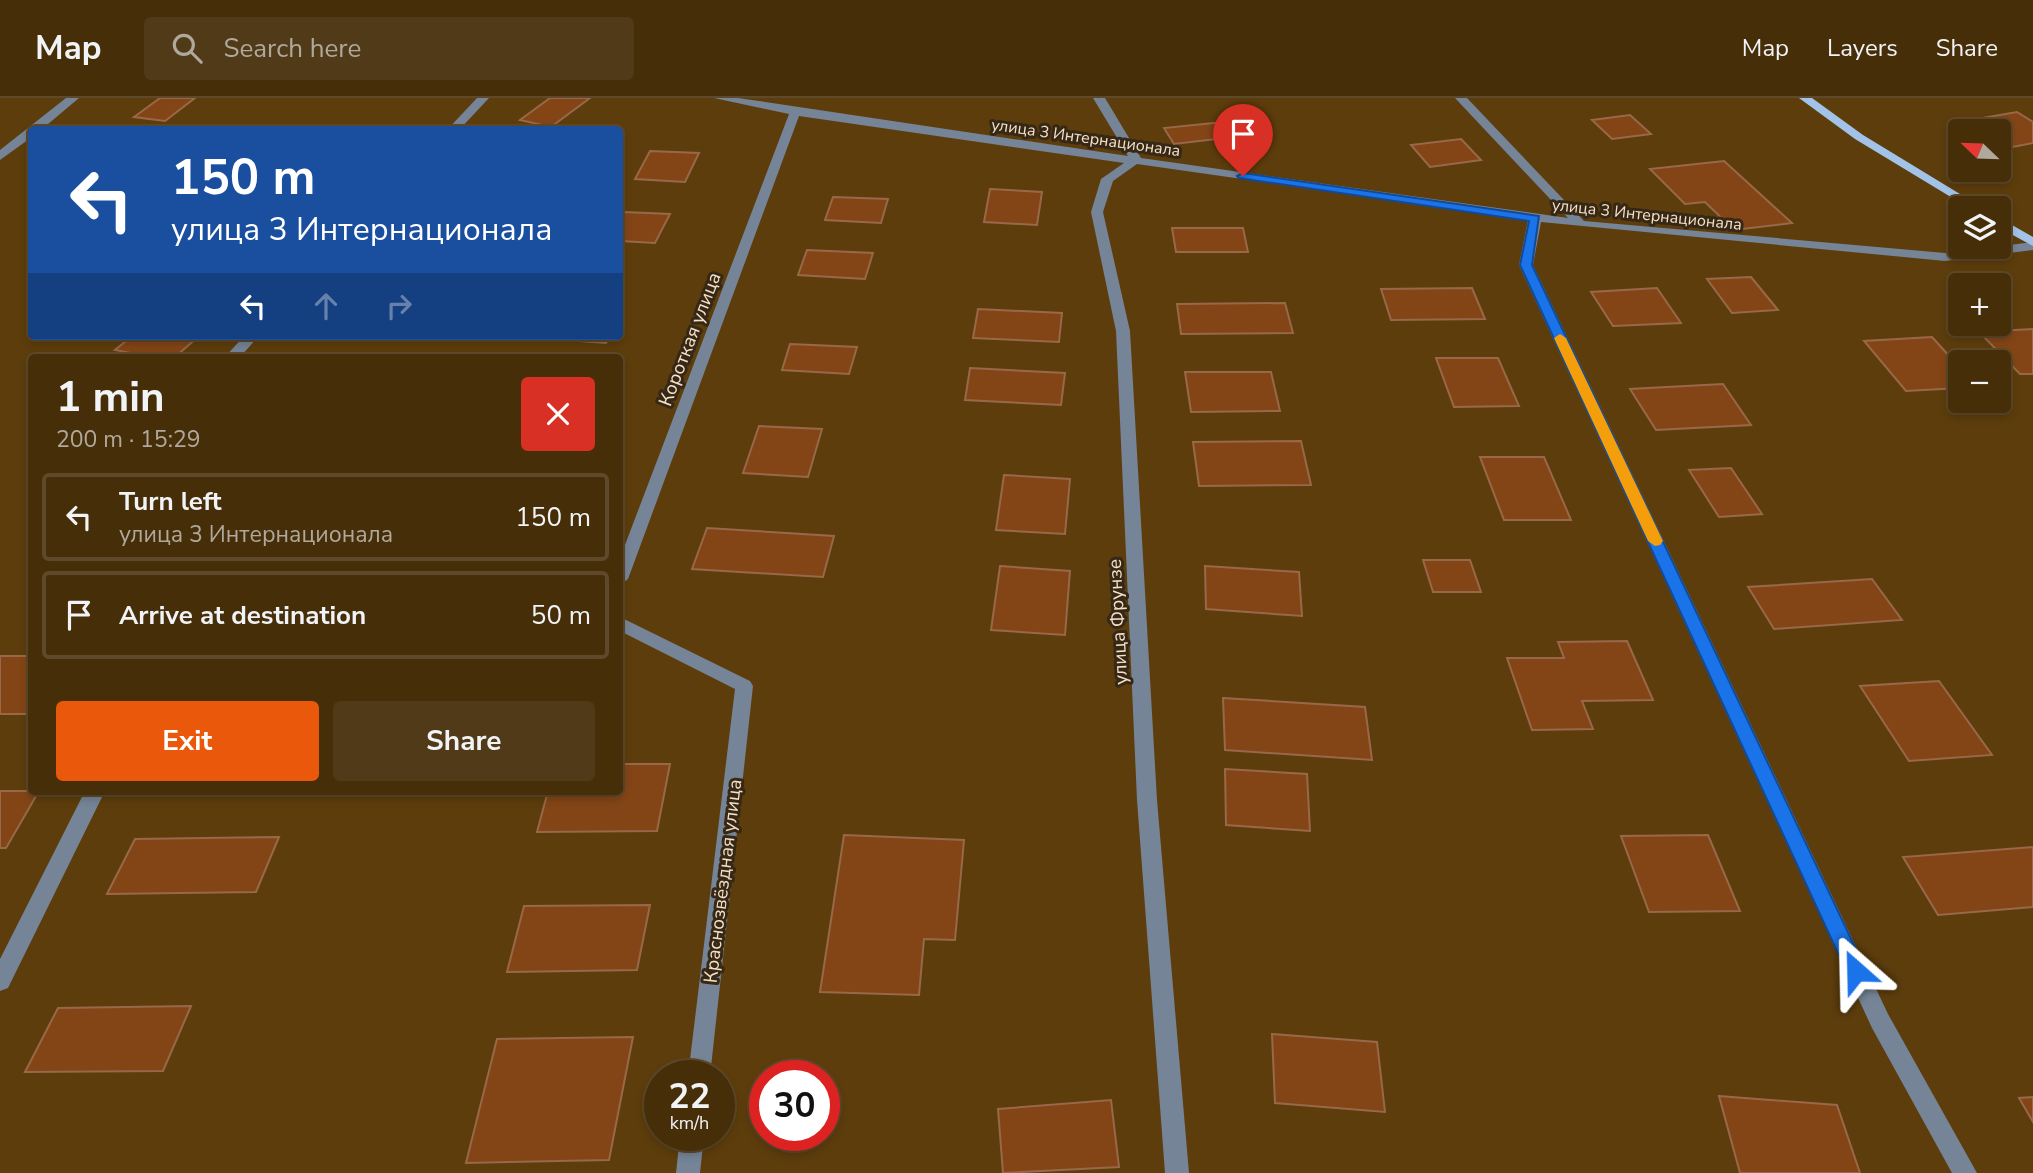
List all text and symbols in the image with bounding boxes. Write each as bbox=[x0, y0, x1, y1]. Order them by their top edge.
search box bbox=[144, 17, 634, 80]
text: Map bbox=[35, 26, 102, 71]
icon: search bbox=[168, 29, 206, 67]
text: Search here bbox=[224, 31, 361, 66]
text: Map bbox=[1742, 32, 1789, 64]
text: Layers bbox=[1827, 32, 1898, 64]
text: Share bbox=[1936, 32, 1998, 64]
pin bbox=[1213, 104, 1273, 176]
street label: улица 3 Интернационала bbox=[990, 114, 1182, 162]
icon: arrive bbox=[1224, 115, 1262, 153]
north arrow bbox=[1948, 119, 2011, 182]
map controls bbox=[1948, 119, 2011, 413]
text: 150 m bbox=[171, 144, 315, 211]
icon: left bbox=[56, 154, 147, 245]
street label: улица 3 Интернационала bbox=[1551, 194, 1743, 236]
button: layers bbox=[1948, 196, 2011, 259]
text: улица 3 Интернационала bbox=[171, 208, 552, 251]
street label: Короткая улица bbox=[652, 269, 727, 410]
button: + bbox=[1948, 273, 2011, 336]
icon: left bbox=[234, 287, 272, 325]
icon: ahead bbox=[307, 287, 345, 325]
icon: right bbox=[380, 287, 418, 325]
button: − bbox=[1948, 350, 2011, 413]
text: 1 min bbox=[56, 369, 165, 426]
button: close bbox=[521, 377, 595, 451]
text: 200 m · 15:29 bbox=[56, 424, 201, 455]
text: Turn left bbox=[119, 484, 222, 519]
icon: left bbox=[60, 498, 98, 536]
text: 150 m bbox=[515, 500, 591, 535]
text: улица 3 Интернационала bbox=[119, 519, 393, 550]
street label: улица Фрунзе bbox=[1102, 558, 1134, 686]
icon: arrive bbox=[60, 596, 98, 634]
text: Arrive at destination bbox=[119, 598, 366, 633]
text: 50 m bbox=[531, 598, 591, 633]
button: Exit bbox=[56, 701, 319, 781]
button: Share bbox=[333, 701, 595, 781]
street label: Краснозвёздная улица bbox=[698, 778, 748, 984]
position arrow bbox=[1819, 934, 1893, 1008]
speed limit sign: 30 bbox=[749, 1060, 840, 1151]
text: 22 bbox=[668, 1073, 711, 1120]
text: km/h bbox=[670, 1111, 709, 1135]

